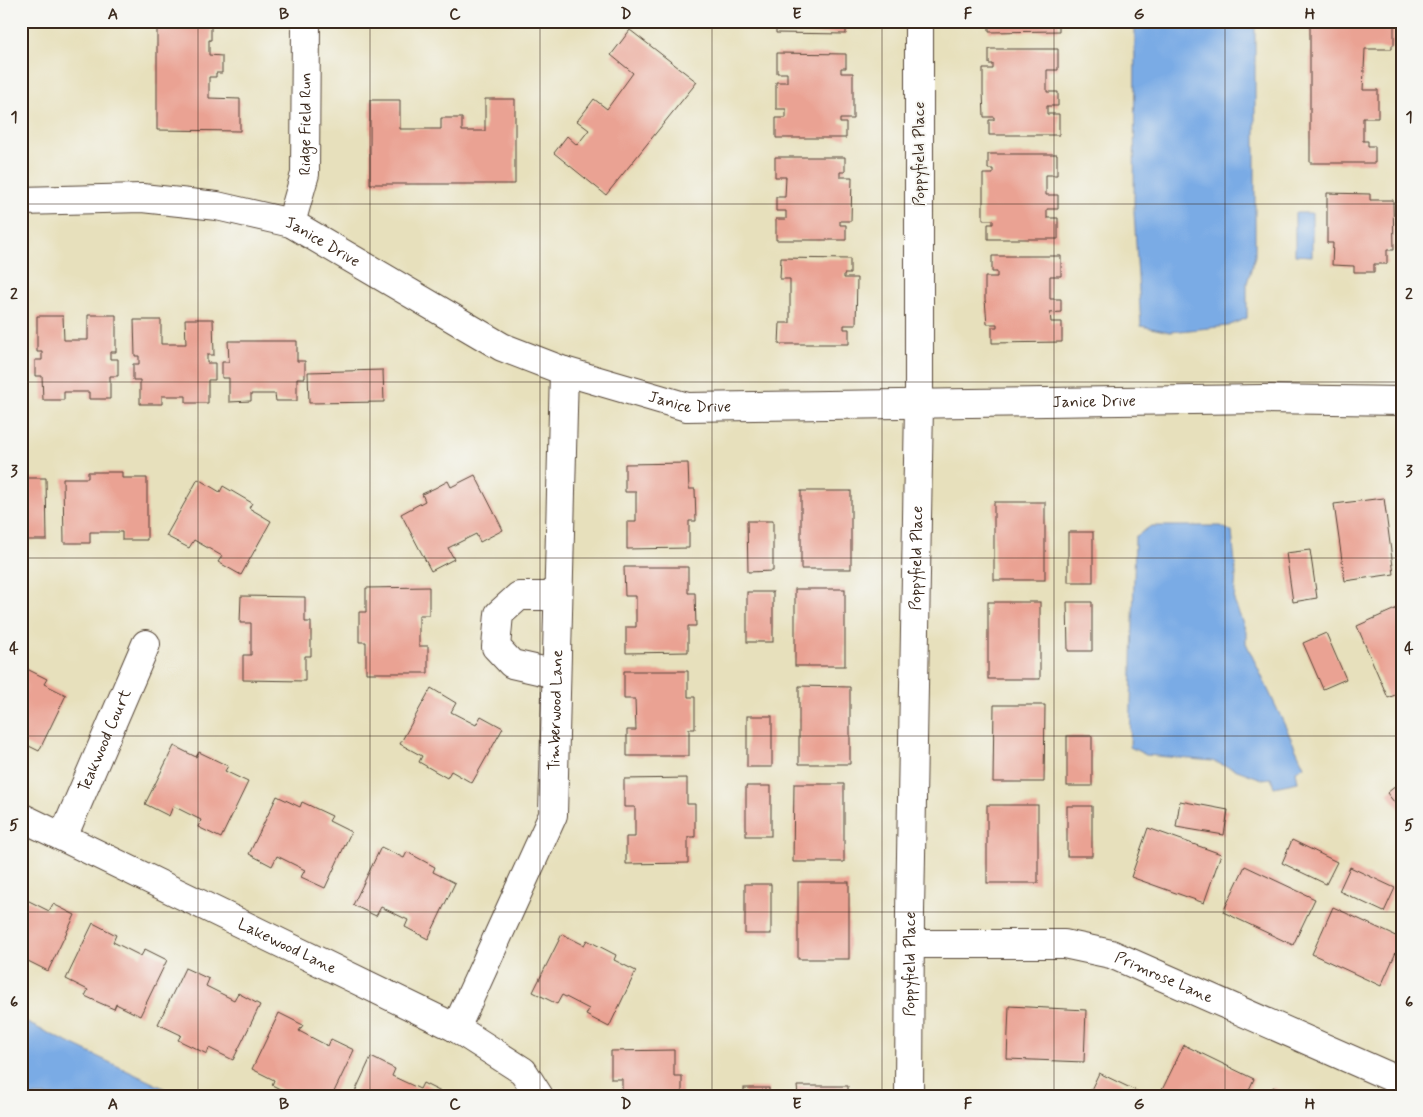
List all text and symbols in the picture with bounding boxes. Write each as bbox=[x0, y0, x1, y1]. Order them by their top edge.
text: A bbox=[108, 4, 118, 25]
text: B bbox=[279, 4, 289, 25]
text: C bbox=[449, 4, 461, 25]
text: D bbox=[620, 4, 632, 25]
text: E bbox=[792, 4, 802, 25]
text: F bbox=[964, 4, 973, 25]
text: G bbox=[1134, 4, 1145, 25]
text: H bbox=[1305, 4, 1316, 25]
street label: Ridge Field Run bbox=[294, 72, 317, 176]
street label: Poppyfield Place bbox=[909, 102, 930, 206]
text: 1 bbox=[10, 107, 18, 128]
text: 1 bbox=[1405, 107, 1413, 128]
street label: Janice Drive bbox=[284, 212, 364, 272]
text: 2 bbox=[10, 284, 18, 305]
text: 2 bbox=[1405, 284, 1413, 305]
street label: Janice Drive bbox=[646, 386, 731, 418]
street label: Janice Drive bbox=[1052, 390, 1136, 412]
text: 3 bbox=[10, 461, 18, 482]
text: 3 bbox=[1405, 461, 1413, 482]
street label: Poppyfield Place bbox=[905, 505, 928, 611]
text: 4 bbox=[9, 638, 19, 659]
text: 4 bbox=[1404, 638, 1414, 659]
street label: Timberwood Lane bbox=[544, 649, 568, 771]
street label: Teakwood Court bbox=[73, 685, 136, 795]
text: 5 bbox=[9, 815, 19, 836]
text: 5 bbox=[1404, 815, 1414, 836]
street label: Poppyfield Place bbox=[899, 912, 921, 1016]
street label: Lakewood Lane bbox=[234, 913, 341, 979]
street label: Primrose Lane bbox=[1112, 947, 1217, 1008]
text: 6 bbox=[10, 992, 18, 1013]
text: 6 bbox=[1405, 992, 1413, 1013]
text: A bbox=[108, 1094, 118, 1115]
text: B bbox=[279, 1094, 289, 1115]
text: C bbox=[449, 1094, 461, 1115]
text: D bbox=[620, 1094, 632, 1115]
text: E bbox=[792, 1094, 802, 1115]
text: F bbox=[964, 1094, 973, 1115]
text: G bbox=[1134, 1094, 1145, 1115]
text: H bbox=[1305, 1094, 1316, 1115]

